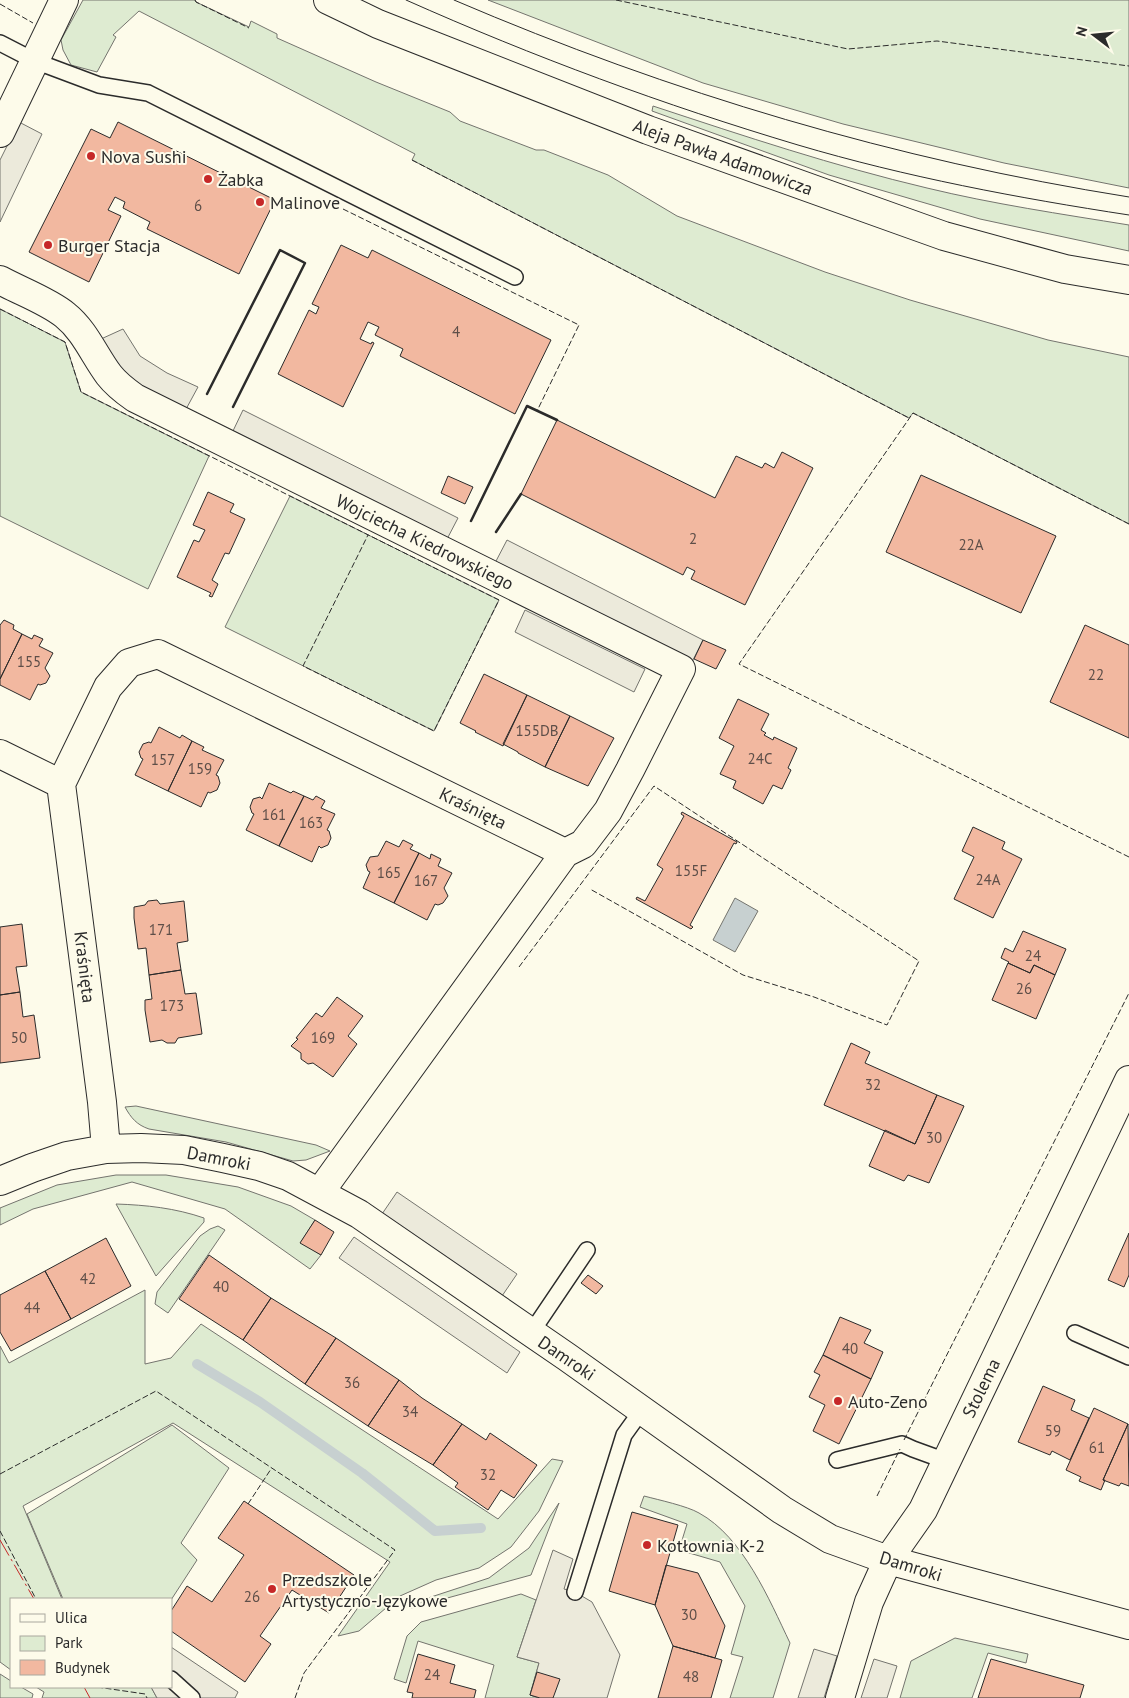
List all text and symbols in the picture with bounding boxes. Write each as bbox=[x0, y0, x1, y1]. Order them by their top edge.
north arrow bbox=[1069, 10, 1119, 60]
text: N bbox=[1072, 25, 1091, 38]
street label: Aleja Pawła Adamowicza bbox=[630, 114, 816, 200]
place label: Nova Sushi bbox=[101, 145, 186, 168]
marker: Nova Sushi bbox=[85, 150, 97, 162]
place label: Żabka bbox=[218, 168, 264, 191]
marker: Żabka bbox=[202, 173, 214, 185]
place label: Malinove bbox=[270, 191, 340, 214]
house number: 6 bbox=[194, 196, 202, 215]
marker: Malinove bbox=[254, 196, 266, 208]
place label: Burger Stacja bbox=[58, 234, 161, 257]
marker: Burger Stacja bbox=[42, 239, 54, 251]
house number: 4 bbox=[452, 322, 460, 341]
street label: Wojciecha Kiedrowskiego bbox=[332, 489, 518, 595]
house number: 2 bbox=[689, 529, 697, 548]
house number: 22A bbox=[958, 535, 984, 554]
house number: 155 bbox=[17, 652, 41, 671]
house number: 22 bbox=[1088, 665, 1104, 684]
house number: 155DB bbox=[515, 721, 559, 740]
house number: 24C bbox=[748, 749, 772, 768]
house number: 157 bbox=[151, 750, 175, 769]
house number: 159 bbox=[188, 759, 212, 778]
street label: Kraśnięta bbox=[436, 782, 510, 834]
house number: 161 bbox=[262, 805, 286, 824]
house number: 163 bbox=[299, 813, 323, 832]
house number: 155F bbox=[675, 861, 707, 880]
house number: 165 bbox=[377, 863, 401, 882]
house number: 24A bbox=[975, 870, 1001, 889]
house number: 167 bbox=[414, 871, 438, 890]
house number: 171 bbox=[149, 920, 173, 939]
street label: Kraśnięta bbox=[69, 930, 101, 1004]
house number: 24 bbox=[1025, 946, 1041, 965]
house number: 26 bbox=[1016, 979, 1032, 998]
house number: 173 bbox=[160, 996, 184, 1015]
house number: 50 bbox=[11, 1028, 27, 1047]
house number: 169 bbox=[311, 1028, 335, 1047]
house number: 32 bbox=[865, 1075, 881, 1094]
house number: 30 bbox=[926, 1128, 942, 1147]
street label: Damroki bbox=[185, 1141, 253, 1175]
house number: 42 bbox=[80, 1269, 96, 1288]
house number: 40 bbox=[213, 1277, 229, 1296]
house number: 44 bbox=[24, 1298, 40, 1317]
street label: Damroki bbox=[534, 1330, 600, 1386]
house number: 40 bbox=[842, 1339, 858, 1358]
street label: Stolema bbox=[957, 1355, 1005, 1421]
house number: 36 bbox=[344, 1373, 360, 1392]
place label: Auto-Zeno bbox=[848, 1390, 928, 1413]
marker: Auto-Zeno bbox=[832, 1395, 844, 1407]
house number: 34 bbox=[402, 1402, 418, 1421]
house number: 59 bbox=[1045, 1421, 1061, 1440]
house number: 61 bbox=[1089, 1438, 1105, 1457]
house number: 32 bbox=[480, 1465, 496, 1484]
place label: Kotłownia K-2 bbox=[657, 1534, 765, 1557]
marker: Kotłownia K-2 bbox=[641, 1539, 653, 1551]
street label: Damroki bbox=[877, 1546, 945, 1586]
place label: Przedszkole Artystyczno-Językowe bbox=[282, 1568, 448, 1612]
marker: Przedszkole Artystyczno-Językowe bbox=[266, 1583, 278, 1595]
house number: 26 bbox=[244, 1587, 260, 1606]
legend bbox=[10, 1598, 172, 1688]
house number: 30 bbox=[681, 1605, 697, 1624]
text: Ulica bbox=[55, 1608, 87, 1627]
text: Park bbox=[55, 1633, 83, 1652]
text: Budynek bbox=[55, 1658, 111, 1677]
house number: 24 bbox=[424, 1665, 440, 1684]
house number: 48 bbox=[683, 1667, 699, 1686]

